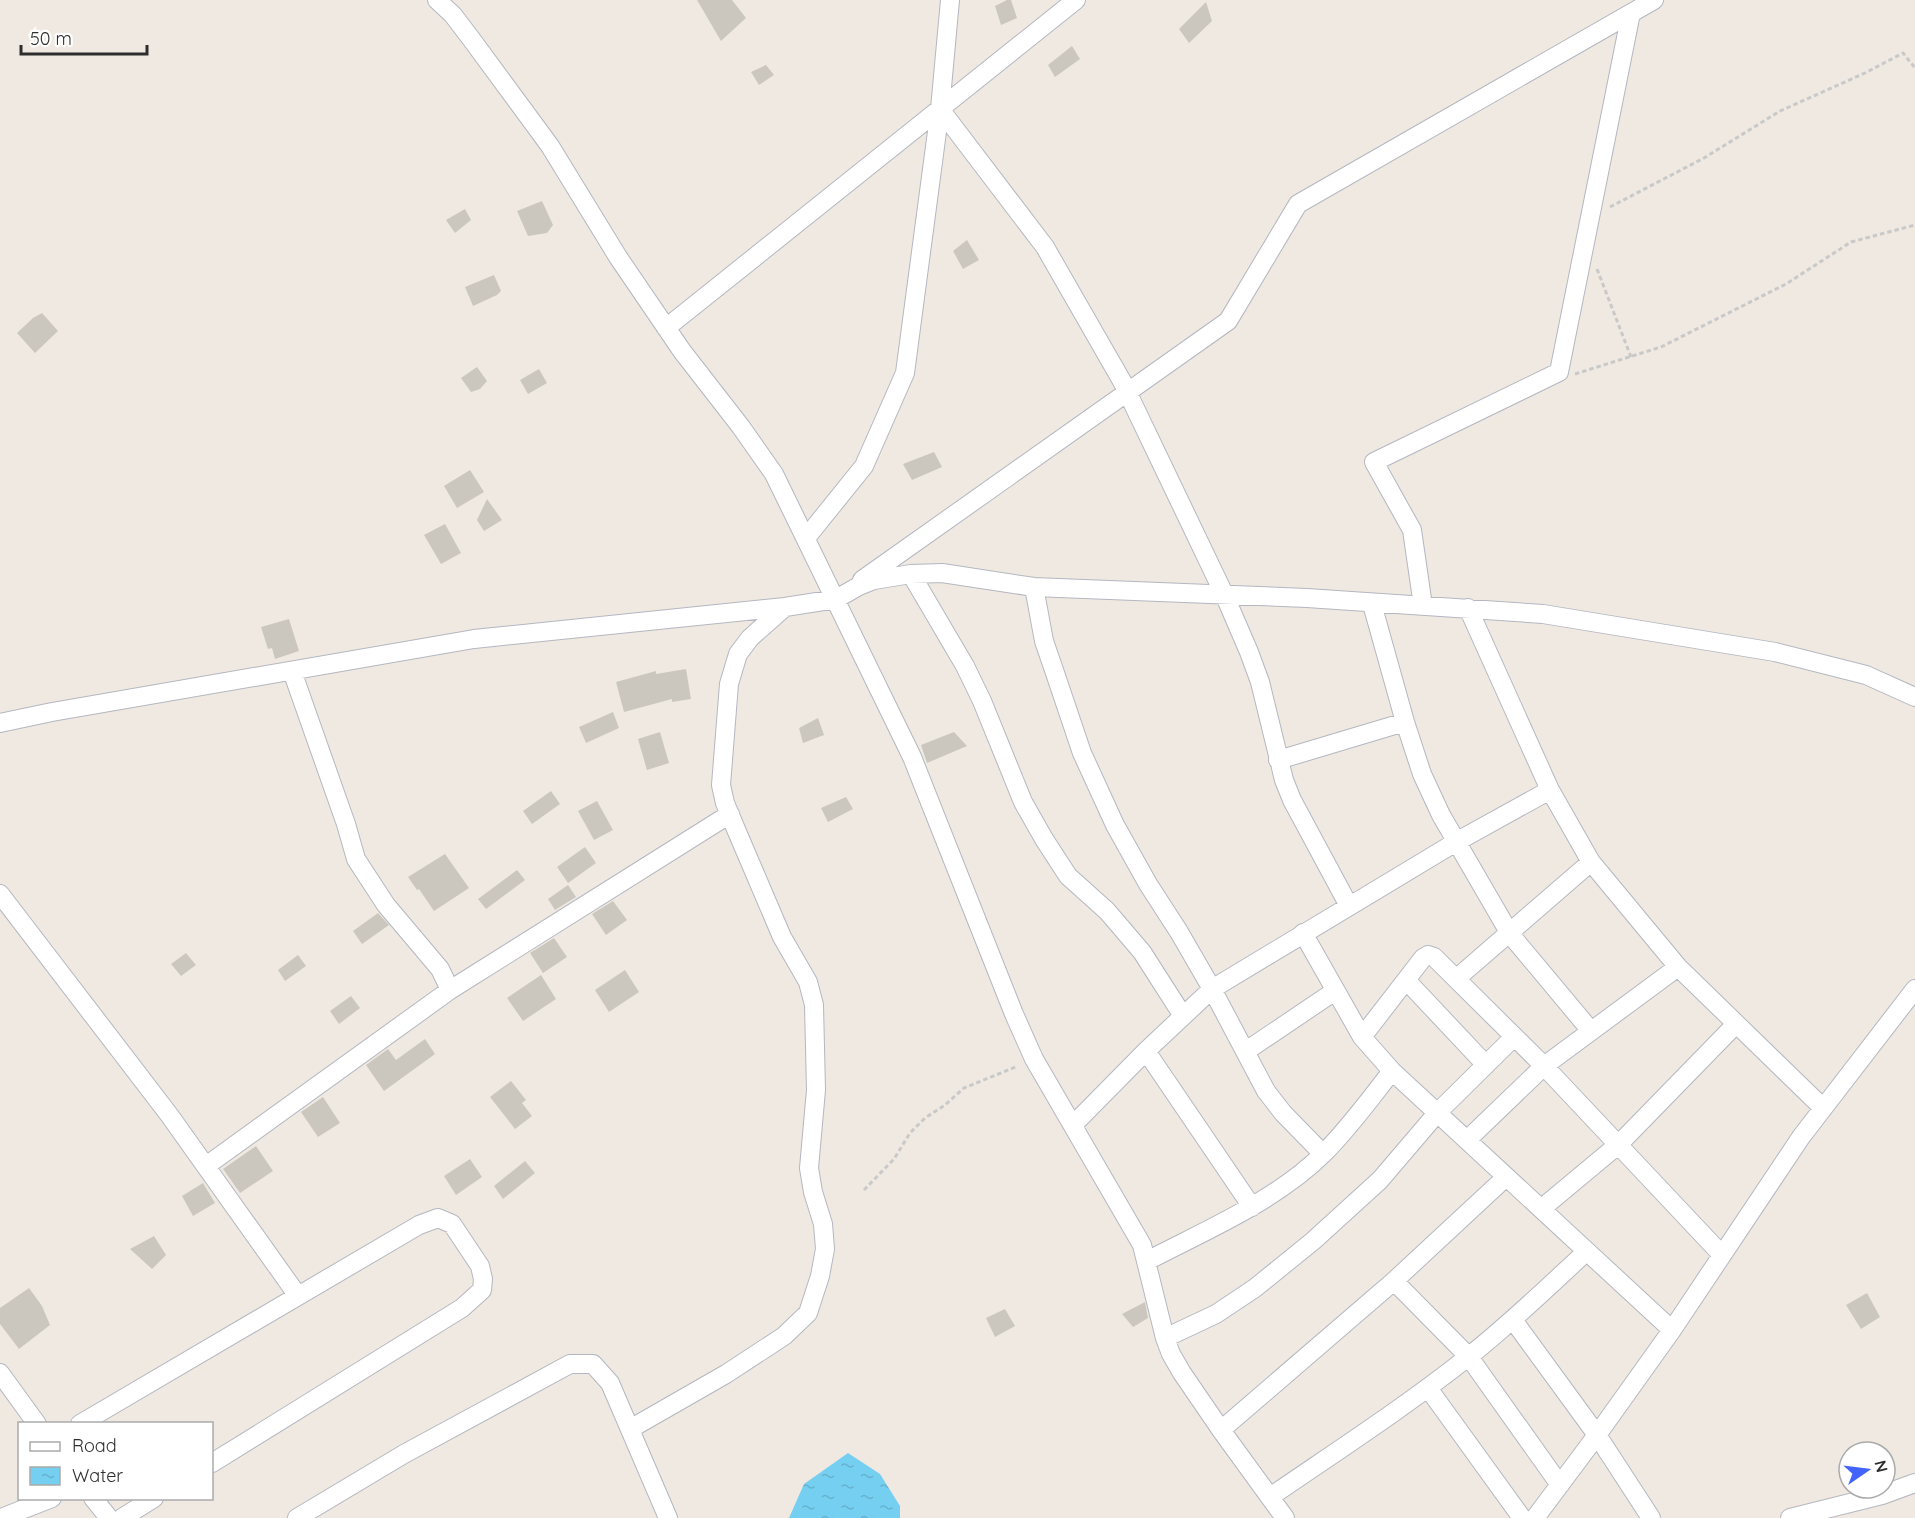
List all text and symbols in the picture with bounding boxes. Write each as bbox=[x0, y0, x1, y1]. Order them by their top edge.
scale bar bbox=[21, 18, 147, 56]
text: 50 m bbox=[30, 27, 72, 50]
legend bbox=[18, 1422, 213, 1500]
text: Road bbox=[72, 1434, 117, 1457]
north arrow bbox=[1837, 1440, 1897, 1500]
text: N bbox=[1870, 1458, 1893, 1474]
text: Water bbox=[72, 1464, 123, 1487]

